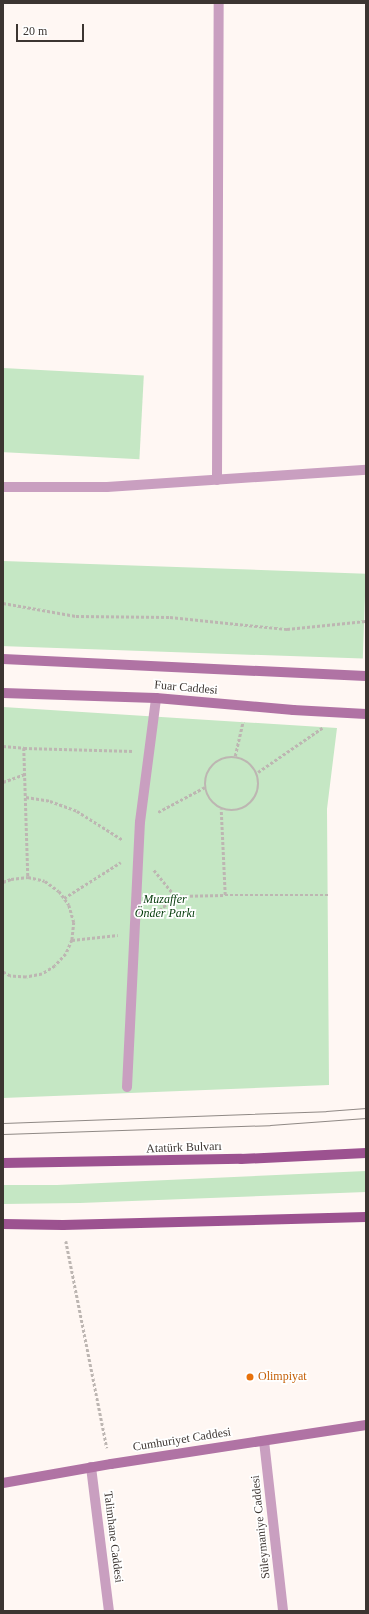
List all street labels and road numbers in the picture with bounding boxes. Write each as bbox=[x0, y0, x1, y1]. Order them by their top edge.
street label: Fuar Caddesi bbox=[154, 678, 218, 698]
street label: Atatürk Bulvarı bbox=[146, 1139, 222, 1157]
street label: Cumhuriyet Caddesi bbox=[132, 1425, 232, 1455]
street label: Süleymaniye Caddesi bbox=[248, 1474, 274, 1580]
street label: Talimhane Caddesi bbox=[100, 1490, 126, 1584]

